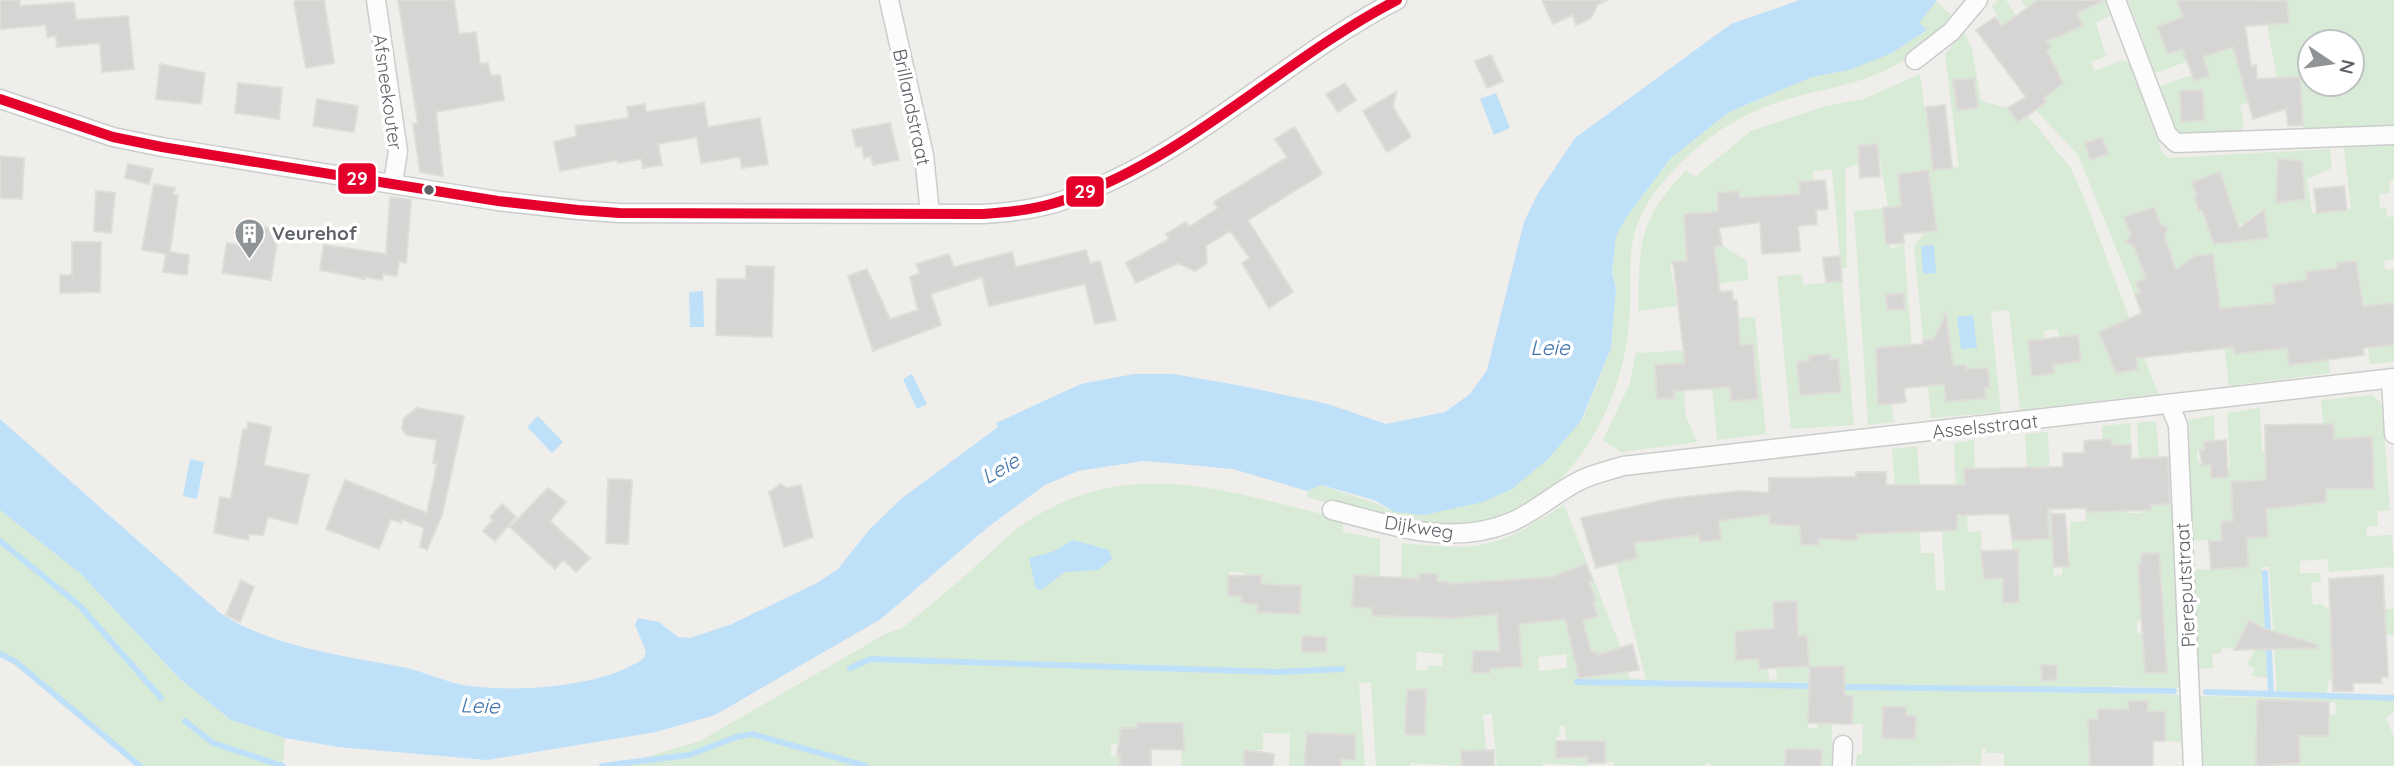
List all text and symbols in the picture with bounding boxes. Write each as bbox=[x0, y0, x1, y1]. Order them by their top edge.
north arrow bbox=[2296, 28, 2366, 98]
street label: Afsneekouter bbox=[368, 32, 408, 152]
street label: Brillandstraat bbox=[888, 46, 936, 168]
text: N bbox=[2334, 57, 2361, 76]
line badge: 29 bbox=[337, 162, 377, 195]
text: 29 bbox=[346, 166, 368, 190]
line badge: 29 bbox=[1065, 175, 1105, 208]
text: 29 bbox=[1074, 179, 1096, 203]
unlabelled marker bbox=[422, 183, 436, 197]
building icon: Veurehof bbox=[232, 216, 266, 260]
place label: Veurehof bbox=[272, 221, 358, 245]
water label: Leie bbox=[1530, 334, 1571, 360]
street label: Asselsstraat bbox=[1931, 409, 2039, 443]
water label: Leie bbox=[976, 446, 1025, 489]
street label: Dijkweg bbox=[1383, 510, 1455, 544]
street label: Piereputstraat bbox=[2170, 522, 2200, 648]
water label: Leie bbox=[460, 691, 501, 719]

